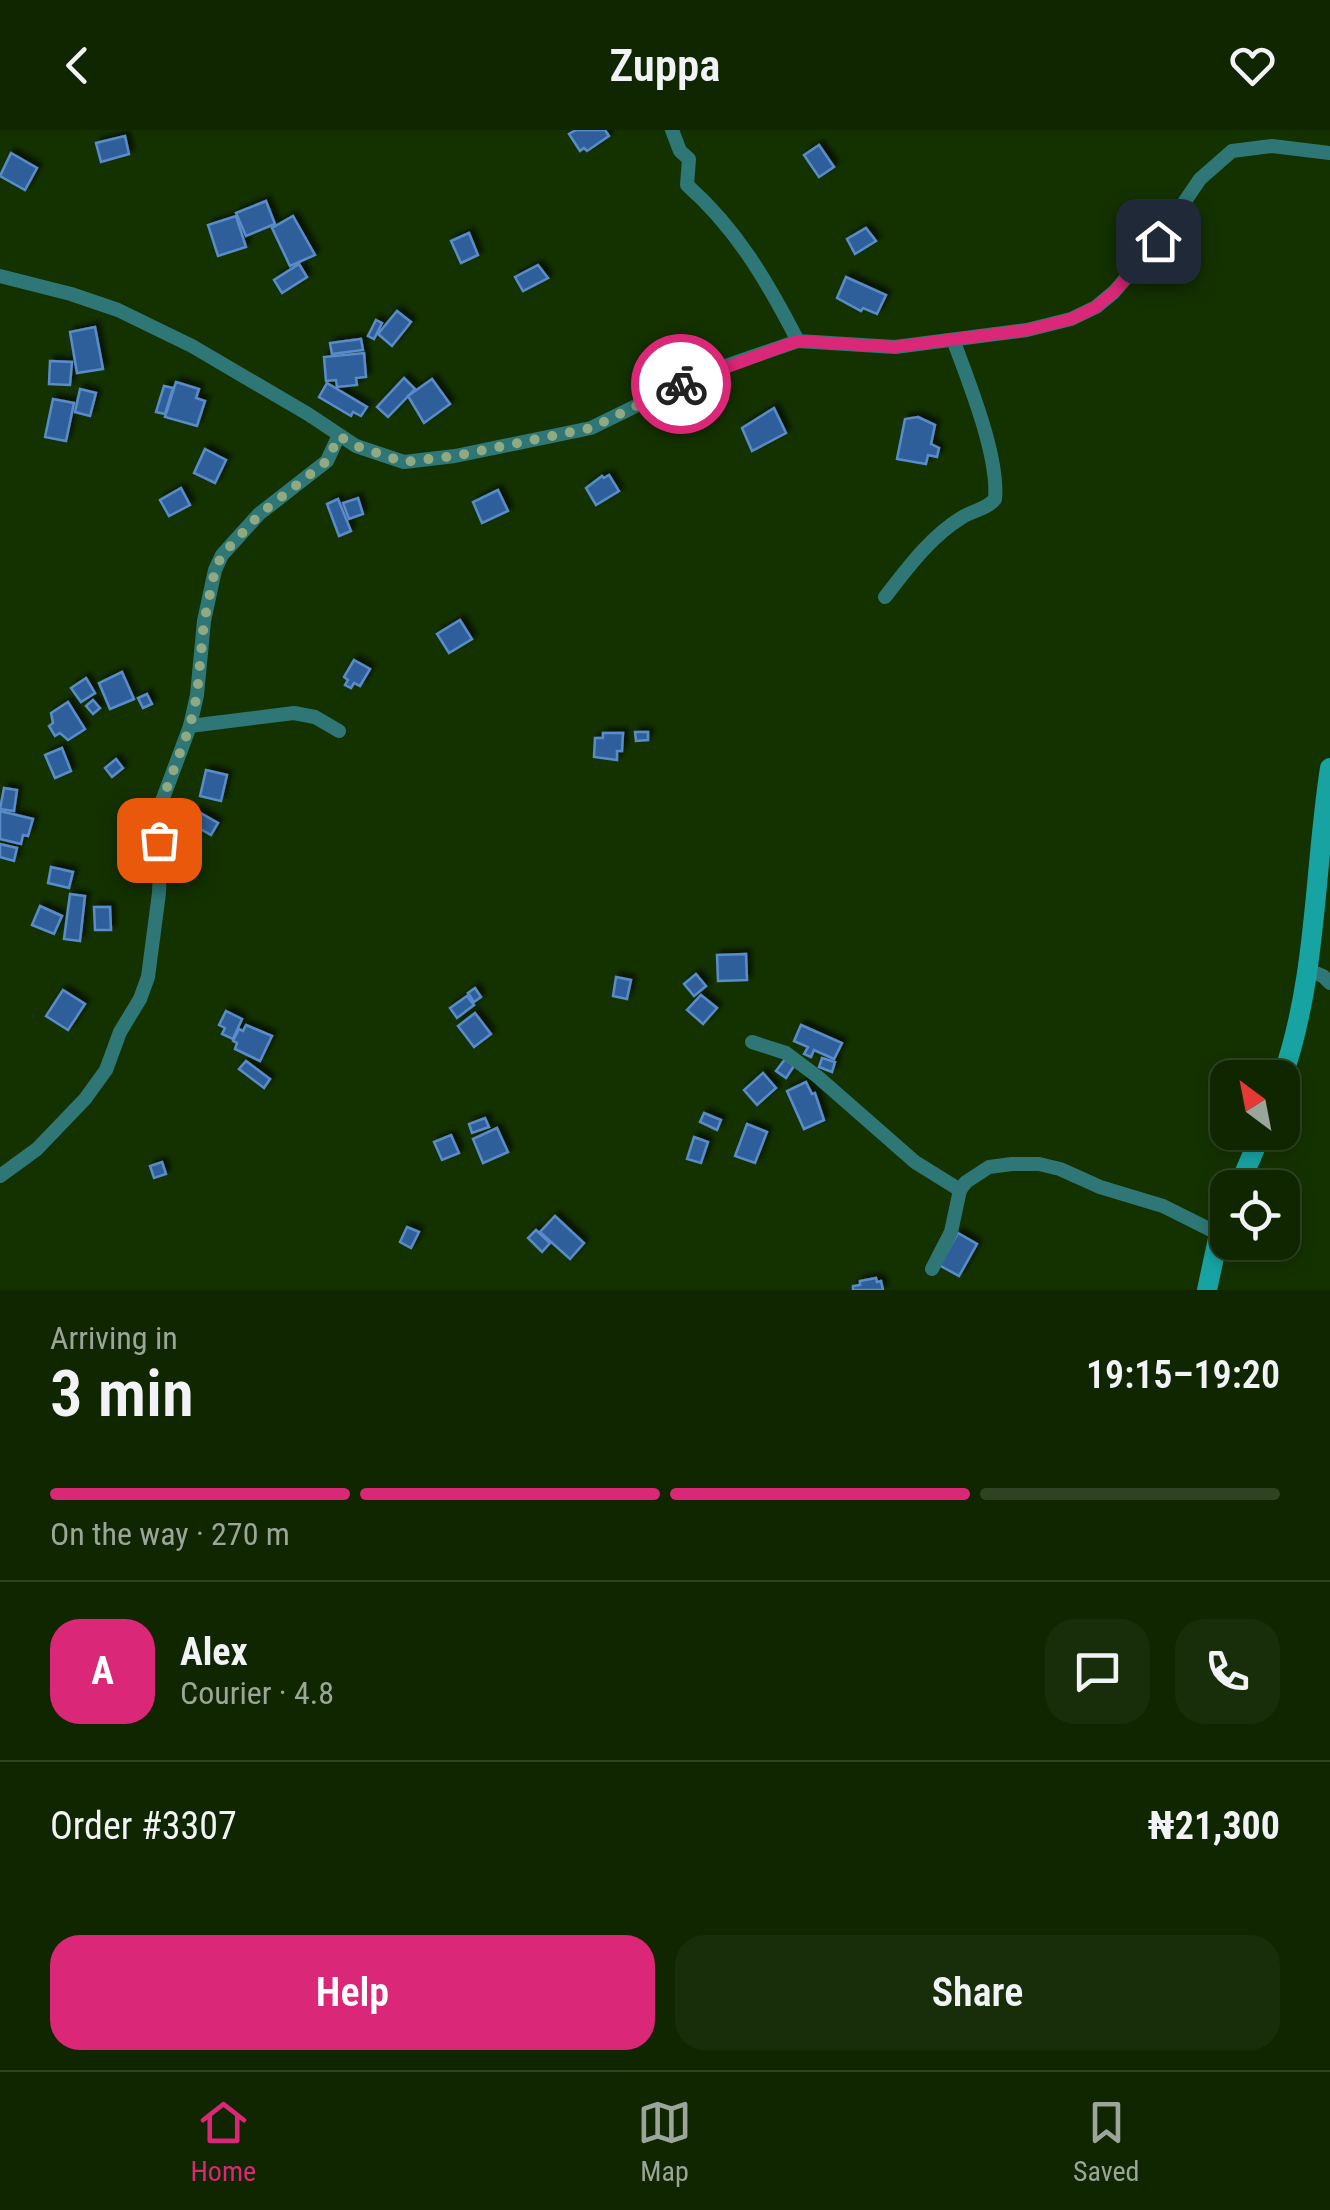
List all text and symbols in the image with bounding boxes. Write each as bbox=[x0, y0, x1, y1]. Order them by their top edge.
icon: back bbox=[50, 38, 105, 93]
icon: heart bbox=[1225, 38, 1280, 93]
text: Zuppa bbox=[609, 39, 721, 92]
pin bbox=[1116, 199, 1201, 284]
icon: home bbox=[1131, 214, 1186, 269]
courier bbox=[631, 334, 731, 434]
icon: bike bbox=[654, 357, 709, 412]
pin bbox=[117, 798, 202, 883]
icon: bag bbox=[132, 813, 187, 868]
north arrow bbox=[1210, 1060, 1300, 1150]
map controls bbox=[1210, 1060, 1300, 1260]
button: locate bbox=[1210, 1170, 1300, 1260]
text: Arriving in bbox=[50, 1319, 178, 1357]
text: 19:15–19:20 bbox=[1086, 1353, 1280, 1397]
text: 3 min bbox=[50, 1356, 194, 1432]
text: On the way · 270 m bbox=[50, 1515, 290, 1553]
button: chat bbox=[1045, 1619, 1150, 1724]
button: phone bbox=[1175, 1619, 1280, 1724]
text: Alex bbox=[180, 1630, 248, 1674]
text: A bbox=[91, 1649, 114, 1693]
text: Courier · 4.8 bbox=[180, 1674, 334, 1712]
text: Order #3307 bbox=[50, 1804, 237, 1848]
text: ₦21,300 bbox=[1148, 1804, 1280, 1848]
button: Help bbox=[50, 1935, 655, 2050]
button: Share bbox=[675, 1935, 1280, 2050]
tab: Home bbox=[190, 2095, 256, 2188]
tab: Map bbox=[637, 2095, 692, 2188]
tab: Saved bbox=[1073, 2095, 1140, 2188]

